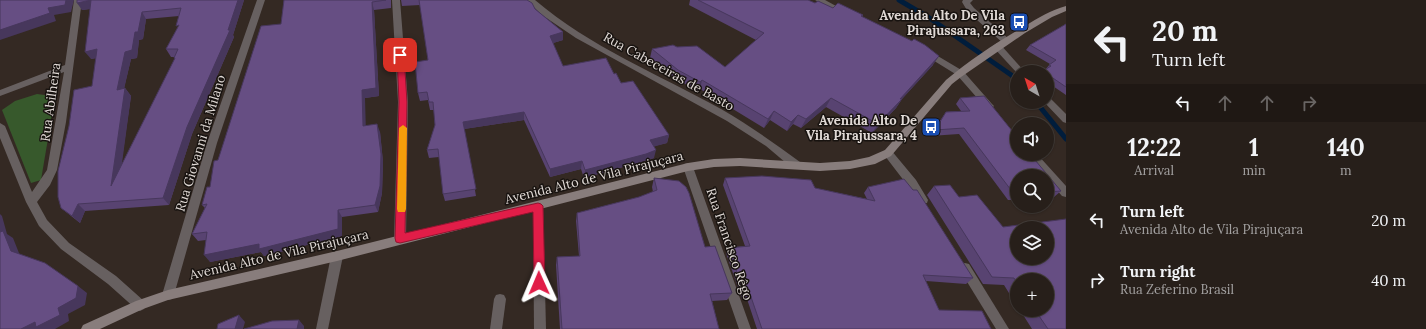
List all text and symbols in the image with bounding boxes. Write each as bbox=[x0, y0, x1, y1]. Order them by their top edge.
place label: Avenida Alto De Vila Pirajussara, 263 bbox=[879, 7, 1005, 39]
bus stop icon: Avenida Alto De Vila Pirajussara, 263 bbox=[1008, 11, 1030, 33]
text: 20 m bbox=[1152, 13, 1218, 49]
icon: left bbox=[1086, 16, 1138, 68]
street label: Rua Cabeceiras de Basto bbox=[600, 28, 738, 115]
pin bbox=[383, 38, 417, 72]
icon: arrive bbox=[389, 44, 411, 66]
text: Turn left bbox=[1152, 48, 1225, 71]
street label: Rua Abilheira bbox=[37, 61, 64, 143]
north arrow bbox=[1010, 65, 1054, 109]
map controls bbox=[1010, 65, 1054, 317]
street label: Rua Giovanni da Milano bbox=[172, 72, 230, 214]
icon: left bbox=[1172, 92, 1194, 114]
icon: ahead bbox=[1214, 92, 1236, 114]
icon: ahead bbox=[1256, 92, 1278, 114]
icon: right bbox=[1298, 92, 1320, 114]
place label: Avenida Alto De Vila Pirajussara, 4 bbox=[806, 112, 917, 144]
bus stop icon: Avenida Alto De Vila Pirajussara, 4 bbox=[920, 116, 942, 138]
button: sound bbox=[1010, 117, 1054, 161]
text: 12:22 bbox=[1127, 132, 1181, 163]
text: 1 bbox=[1249, 132, 1259, 163]
text: 140 bbox=[1327, 132, 1365, 163]
street label: Avenida Alto de Vila Pirajuçara bbox=[502, 147, 685, 208]
text: Arrival bbox=[1134, 162, 1174, 179]
text: min bbox=[1242, 162, 1266, 179]
text: m bbox=[1340, 162, 1352, 179]
button: search bbox=[1010, 169, 1054, 213]
street label: Rua Francisco Rêgo bbox=[702, 186, 757, 303]
text: Turn left bbox=[1120, 202, 1184, 221]
icon: left bbox=[1086, 209, 1108, 231]
text: 20 m bbox=[1371, 211, 1406, 230]
button: layers bbox=[1010, 221, 1054, 265]
text: Avenida Alto de Vila Pirajuçara bbox=[1120, 221, 1303, 238]
street label: Avenida Alto de Vila Pirajuçara bbox=[187, 226, 371, 284]
position arrow bbox=[518, 262, 560, 304]
text: Turn right bbox=[1120, 262, 1196, 281]
icon: right bbox=[1086, 269, 1108, 291]
text: 40 m bbox=[1371, 271, 1406, 290]
button: + bbox=[1010, 273, 1054, 317]
text: Rua Zeferino Brasil bbox=[1120, 281, 1234, 298]

